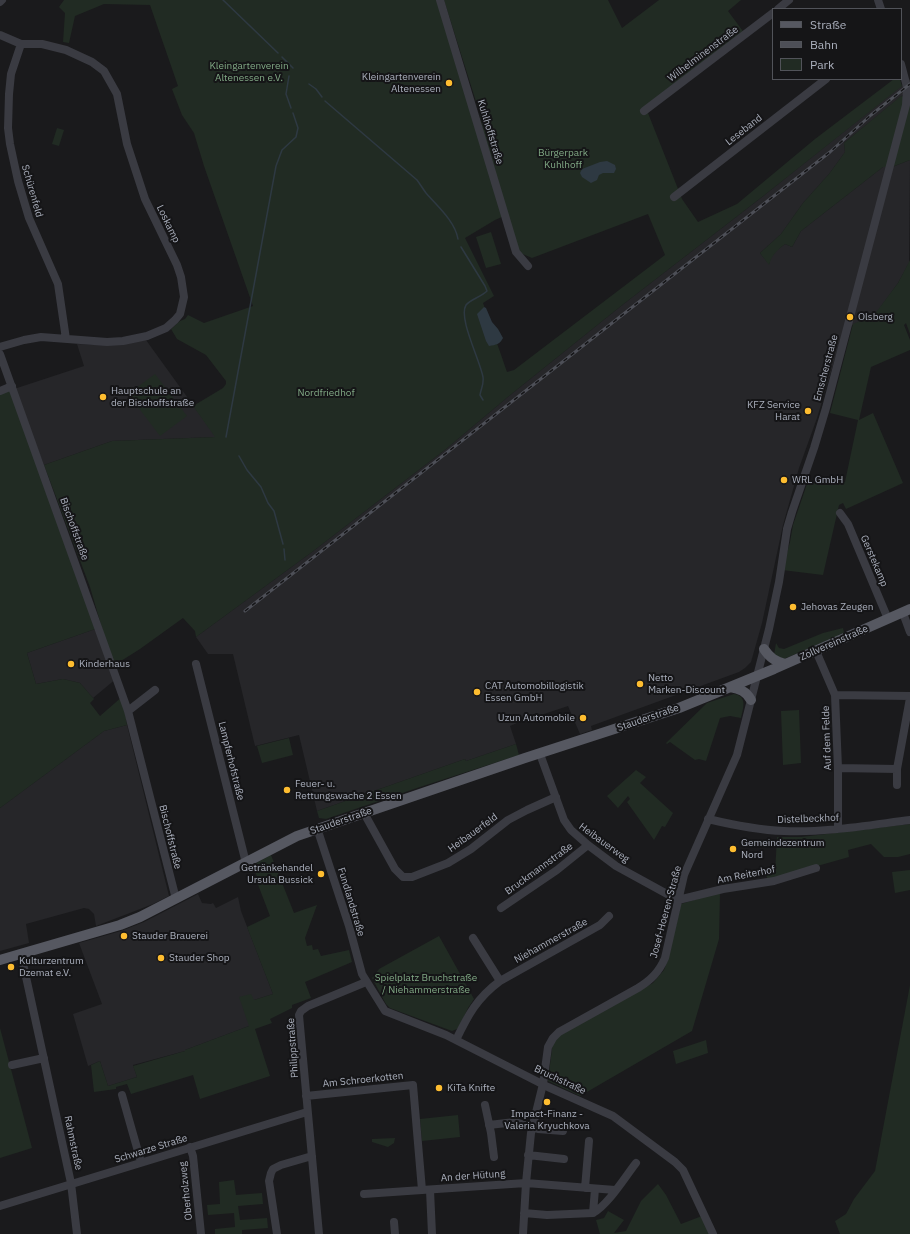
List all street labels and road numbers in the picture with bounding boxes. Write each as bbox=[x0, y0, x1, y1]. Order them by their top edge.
street label: Wilhelminenstraße bbox=[665, 24, 741, 84]
street label: Kuhlhoffstraße bbox=[474, 98, 506, 166]
street label: Leseband bbox=[723, 112, 765, 148]
street label: Schürenfeld bbox=[19, 163, 45, 219]
street label: Loskamp bbox=[154, 203, 182, 245]
street label: Emscherstraße bbox=[811, 333, 841, 403]
street label: Bischoffstraße bbox=[57, 496, 91, 562]
street label: Gerstekamp bbox=[858, 533, 890, 589]
street label: Zollvereinstraße bbox=[798, 623, 870, 663]
street label: Stauderstraße bbox=[616, 702, 680, 734]
street label: Auf dem Felde bbox=[820, 705, 834, 771]
street label: Lampferhofstraße bbox=[215, 720, 247, 802]
street label: Bischoffstraße bbox=[156, 804, 184, 870]
street label: Stauderstraße bbox=[309, 805, 373, 837]
street label: Heibauerfeld bbox=[446, 811, 500, 855]
street label: Distelbeckhof bbox=[777, 812, 839, 826]
street label: Heibauerweg bbox=[576, 821, 632, 865]
street label: Bruckmannstraße bbox=[503, 840, 575, 898]
street label: Am Reiterhof bbox=[716, 863, 776, 887]
street label: Josef-Hoeren-Straße bbox=[648, 864, 684, 960]
street label: Fundlandstraße bbox=[335, 866, 367, 938]
street label: Niehammerstraße bbox=[512, 916, 590, 966]
street label: Philippstraße bbox=[285, 1018, 301, 1078]
street label: Bruchstraße bbox=[532, 1063, 588, 1097]
street label: Am Schroerkotten bbox=[322, 1070, 404, 1090]
street label: Rahmstraße bbox=[61, 1115, 85, 1171]
street label: Schwarze Straße bbox=[113, 1132, 189, 1166]
street label: Oberholzweg bbox=[177, 1161, 195, 1221]
street label: An der Hütung bbox=[440, 1168, 506, 1184]

